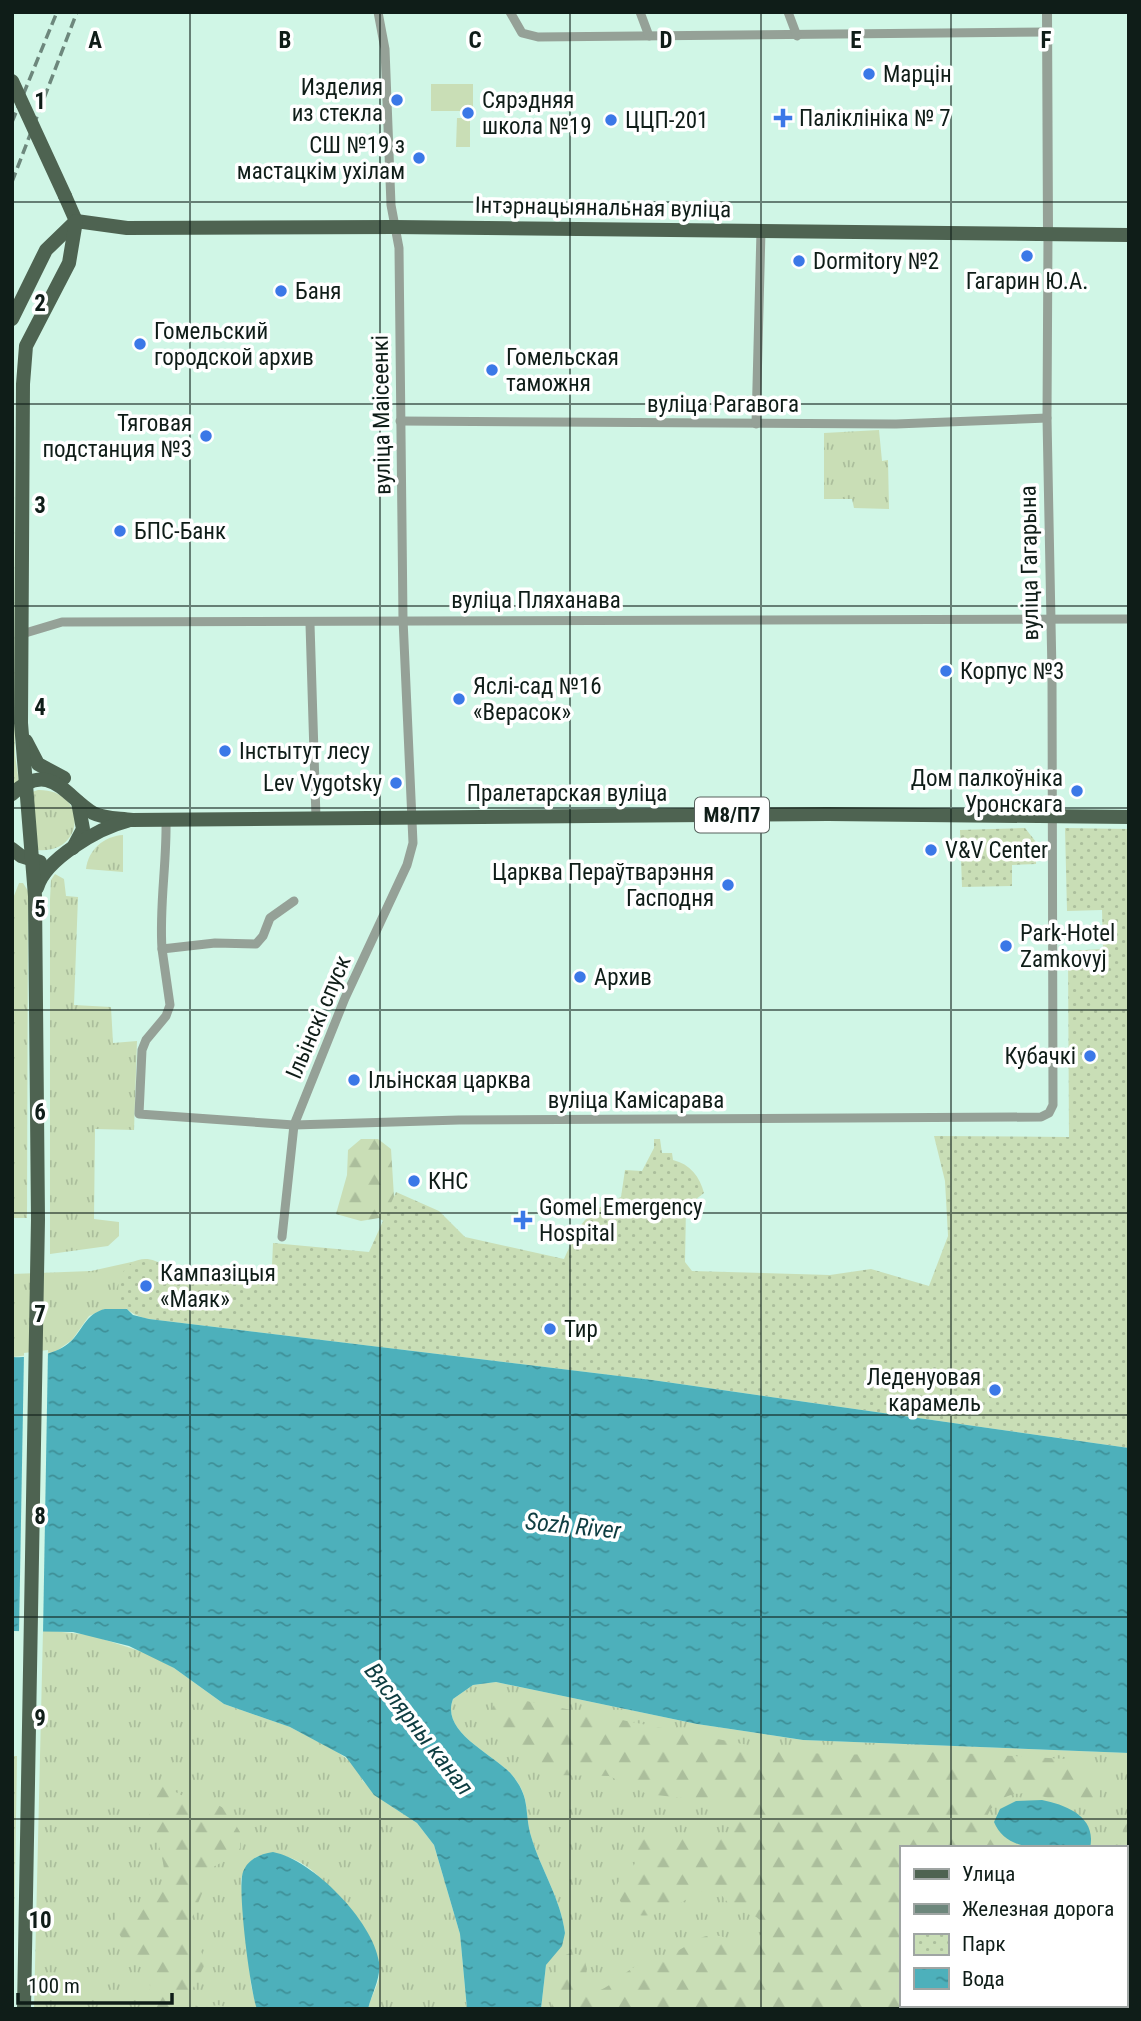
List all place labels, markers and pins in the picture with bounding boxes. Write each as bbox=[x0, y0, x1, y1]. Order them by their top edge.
place label: Марцін bbox=[883, 61, 952, 88]
marker: Марцін bbox=[861, 66, 877, 82]
place label: Изделия из стекла bbox=[292, 74, 383, 127]
place label: Сярэдняя школа №19 bbox=[482, 87, 592, 140]
marker: Изделия из стекла bbox=[389, 92, 405, 108]
marker: Сярэдняя школа №19 bbox=[460, 105, 476, 121]
place label: Паліклініка № 7 bbox=[799, 105, 951, 132]
place label: ЦЦП-201 bbox=[625, 107, 708, 134]
marker: Паліклініка № 7 bbox=[773, 108, 793, 128]
marker: ЦЦП-201 bbox=[603, 112, 619, 128]
place label: СШ №19 з мастацкім ухілам bbox=[237, 132, 405, 185]
marker: СШ №19 з мастацкім ухілам bbox=[411, 150, 427, 166]
place label: Dormitory №2 bbox=[813, 248, 939, 275]
marker: Гагарин Ю.А. bbox=[1019, 248, 1035, 264]
marker: Dormitory №2 bbox=[791, 253, 807, 269]
place label: Гагарин Ю.А. bbox=[966, 268, 1088, 295]
place label: Баня bbox=[295, 278, 341, 305]
marker: Баня bbox=[273, 283, 289, 299]
place label: Гомельский городской архив bbox=[154, 318, 314, 371]
marker: Гомельский городской архив bbox=[132, 336, 148, 352]
place label: Гомельская таможня bbox=[506, 344, 619, 397]
marker: Гомельская таможня bbox=[484, 362, 500, 378]
place label: Тяговая подстанция №3 bbox=[42, 410, 192, 463]
marker: Тяговая подстанция №3 bbox=[198, 428, 214, 444]
place label: БПС-Банк bbox=[134, 518, 226, 545]
marker: БПС-Банк bbox=[112, 523, 128, 539]
place label: Корпус №3 bbox=[960, 658, 1064, 685]
marker: Корпус №3 bbox=[938, 663, 954, 679]
place label: Яслі-сад №16 «Верасок» bbox=[473, 673, 602, 726]
marker: Яслі-сад №16 «Верасок» bbox=[451, 691, 467, 707]
place label: Інстытут лесу bbox=[239, 738, 370, 765]
marker: Інстытут лесу bbox=[217, 743, 233, 759]
place label: Дом палкоўніка Уронскага bbox=[911, 765, 1063, 818]
place label: Lev Vygotsky bbox=[263, 770, 382, 797]
marker: Lev Vygotsky bbox=[388, 775, 404, 791]
marker: Дом палкоўніка Уронскага bbox=[1069, 783, 1085, 799]
place label: V&V Center bbox=[945, 837, 1048, 864]
marker: V&V Center bbox=[923, 842, 939, 858]
place label: Царква Пераўтварэння Гасподня bbox=[492, 859, 714, 912]
marker: Царква Пераўтварэння Гасподня bbox=[720, 877, 736, 893]
place label: Park-Hotel Zamkovyj bbox=[1020, 920, 1115, 973]
marker: Park-Hotel Zamkovyj bbox=[998, 938, 1014, 954]
place label: Архив bbox=[594, 964, 652, 991]
marker: Архив bbox=[572, 969, 588, 985]
place label: Кубачкі bbox=[1004, 1043, 1076, 1070]
marker: Кубачкі bbox=[1082, 1048, 1098, 1064]
place label: Ільінская царква bbox=[368, 1067, 531, 1094]
marker: Ільінская царква bbox=[346, 1072, 362, 1088]
place label: КНС bbox=[428, 1168, 468, 1195]
marker: КНС bbox=[406, 1173, 422, 1189]
place label: Gomel Emergency Hospital bbox=[539, 1194, 703, 1247]
marker: Gomel Emergency Hospital bbox=[513, 1210, 533, 1230]
place label: Кампазіцыя «Маяк» bbox=[160, 1260, 276, 1313]
marker: Кампазіцыя «Маяк» bbox=[138, 1278, 154, 1294]
place label: Тир bbox=[564, 1316, 598, 1343]
marker: Тир bbox=[542, 1321, 558, 1337]
place label: Леденуовая карамель bbox=[867, 1364, 981, 1417]
marker: Леденуовая карамель bbox=[987, 1382, 1003, 1398]

